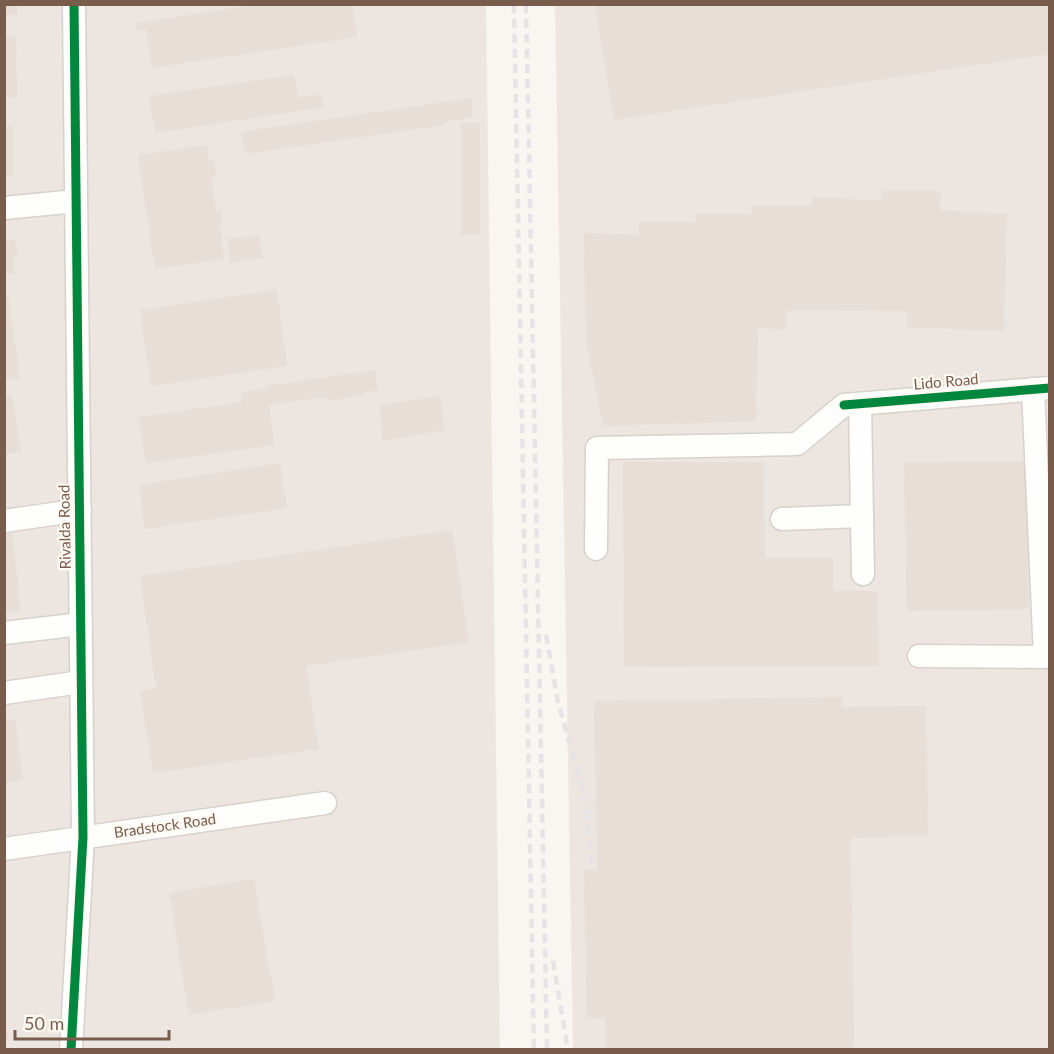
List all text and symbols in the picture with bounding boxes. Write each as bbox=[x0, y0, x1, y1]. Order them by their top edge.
street label: Lido Road bbox=[913, 369, 979, 393]
street label: Rivalda Road bbox=[54, 485, 74, 569]
street label: Bradstock Road bbox=[113, 809, 217, 841]
scale bar bbox=[15, 1003, 170, 1041]
text: 50 m bbox=[24, 1012, 64, 1034]

